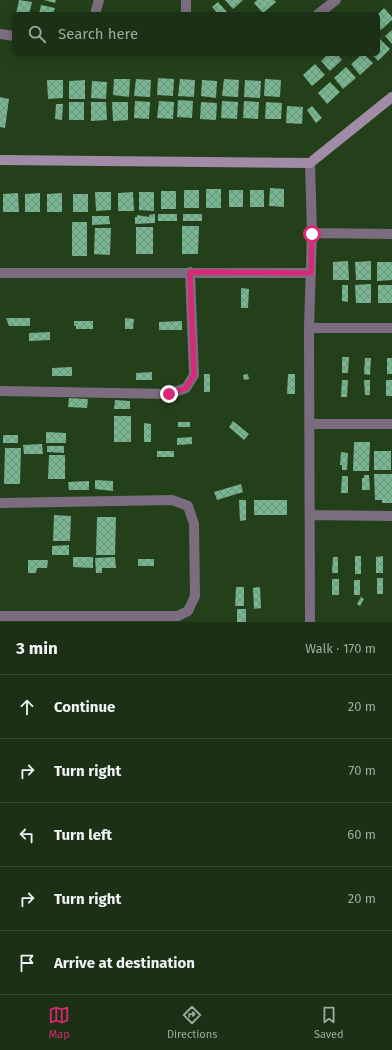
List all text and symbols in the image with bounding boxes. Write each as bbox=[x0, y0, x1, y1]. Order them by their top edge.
search box bbox=[12, 12, 380, 56]
icon: search bbox=[26, 23, 48, 45]
text: Search here bbox=[58, 25, 138, 43]
route start bbox=[303, 225, 321, 243]
route end bbox=[160, 385, 178, 403]
text: 3 min bbox=[16, 638, 58, 659]
text: Walk · 170 m bbox=[305, 641, 376, 656]
icon: ahead bbox=[16, 696, 38, 718]
text: Continue bbox=[54, 698, 115, 716]
text: 20 m bbox=[348, 699, 376, 714]
icon: right bbox=[16, 760, 38, 782]
text: Turn right bbox=[54, 762, 121, 780]
text: 70 m bbox=[349, 763, 376, 778]
icon: left bbox=[16, 824, 38, 846]
text: Turn left bbox=[54, 826, 112, 844]
text: 60 m bbox=[347, 827, 376, 842]
icon: right bbox=[16, 888, 38, 910]
text: Turn right bbox=[54, 890, 121, 908]
text: 20 m bbox=[348, 891, 376, 906]
icon: arrive bbox=[16, 952, 38, 974]
text: Arrive at destination bbox=[54, 954, 195, 972]
tab: Map bbox=[48, 1004, 70, 1041]
tab: Directions bbox=[167, 1004, 217, 1041]
tab: Saved bbox=[314, 1004, 344, 1041]

